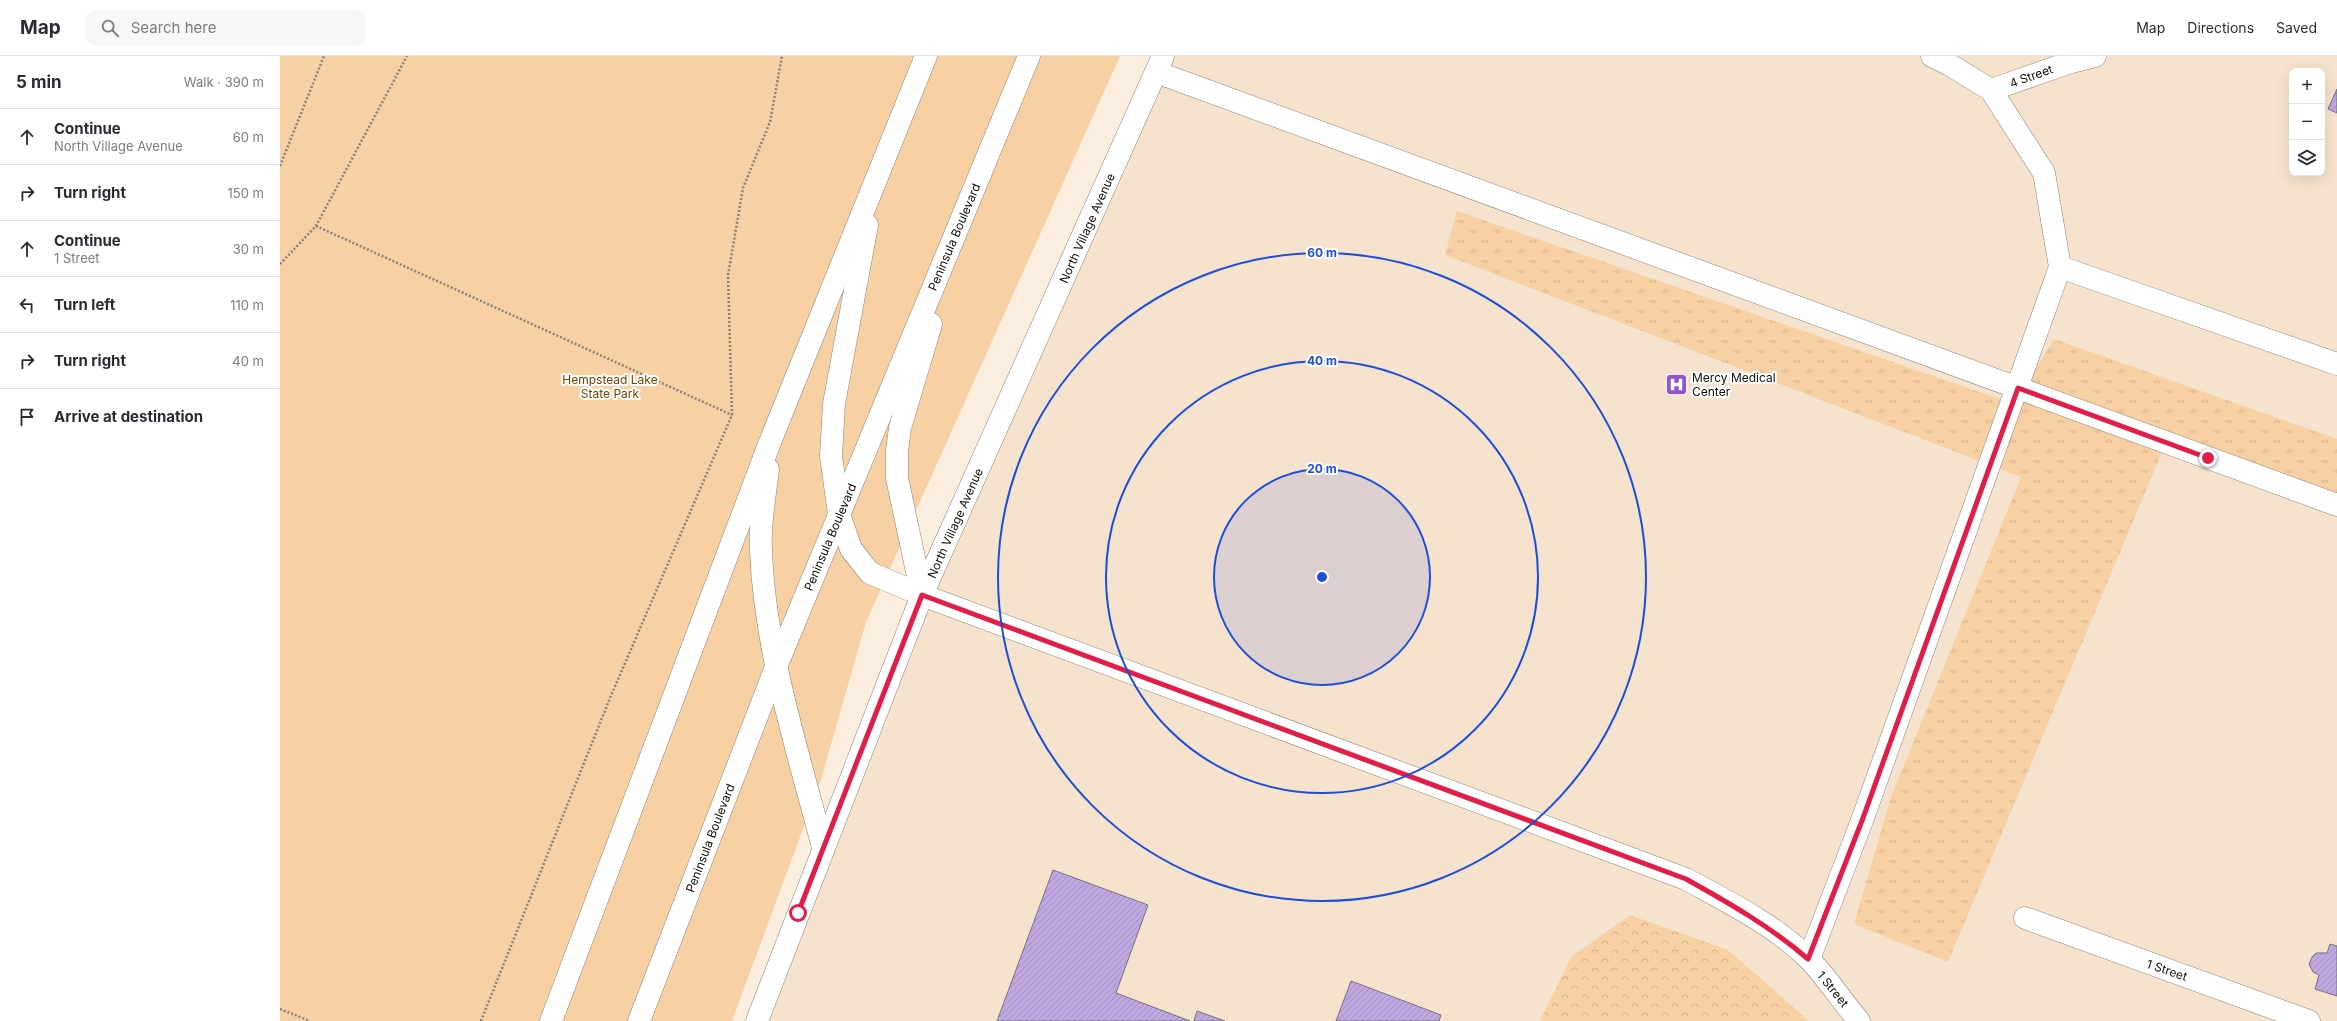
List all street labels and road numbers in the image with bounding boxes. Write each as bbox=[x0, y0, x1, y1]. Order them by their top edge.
street label: 4 Street bbox=[2007, 61, 2055, 91]
street label: North Village Avenue bbox=[1056, 171, 1118, 285]
street label: Peninsula Boulevard bbox=[925, 181, 983, 293]
street label: North Village Avenue bbox=[924, 466, 986, 580]
street label: Peninsula Boulevard bbox=[801, 481, 859, 593]
street label: Peninsula Boulevard bbox=[682, 782, 738, 894]
street label: 1 Street bbox=[2145, 956, 2189, 984]
street label: 1 Street bbox=[1814, 968, 1852, 1010]

